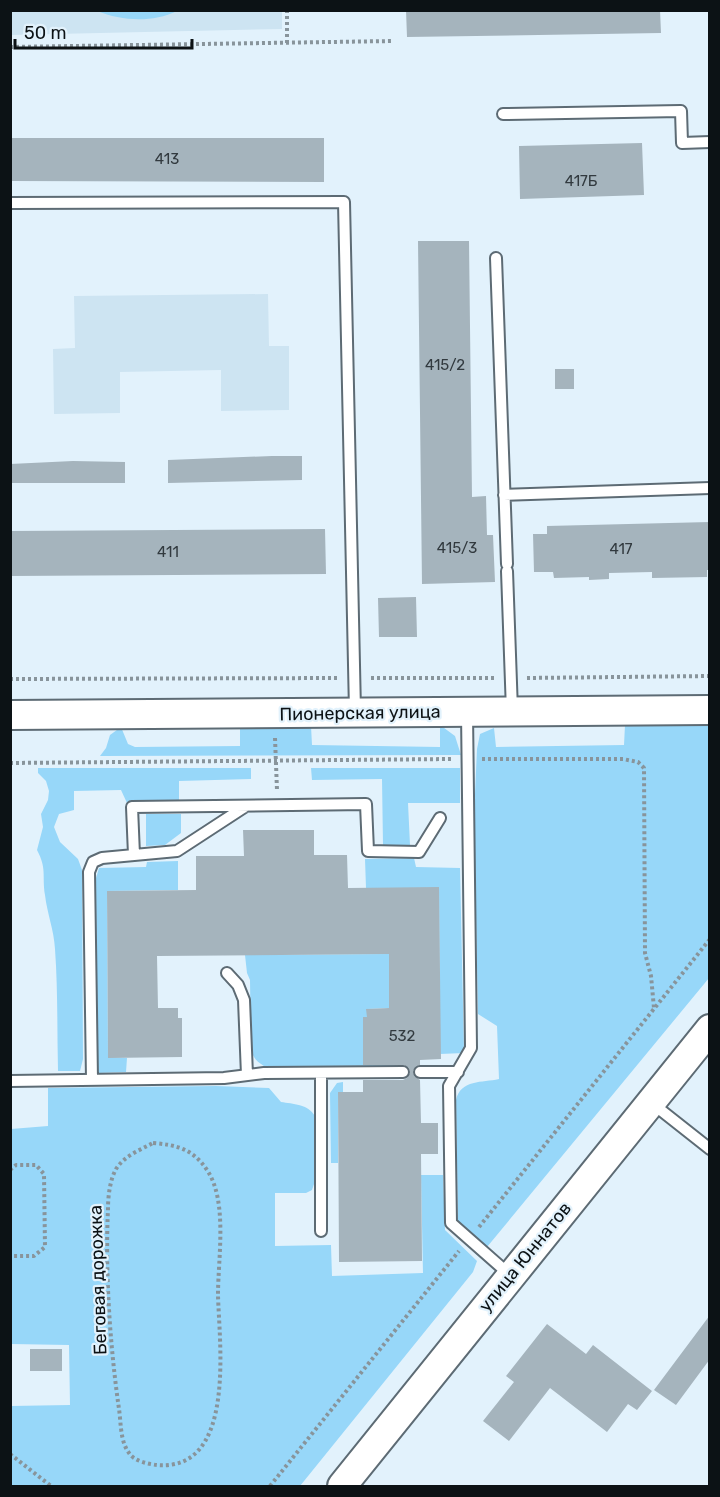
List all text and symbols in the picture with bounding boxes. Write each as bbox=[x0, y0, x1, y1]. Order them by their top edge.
scale bar bbox=[15, 12, 192, 50]
text: 50 m bbox=[24, 22, 67, 44]
house number: 413 bbox=[155, 150, 179, 168]
house number: 417Б bbox=[565, 172, 598, 190]
house number: 415/2 bbox=[425, 356, 465, 374]
house number: 415/3 bbox=[437, 539, 477, 557]
house number: 417 bbox=[609, 540, 633, 558]
house number: 411 bbox=[157, 543, 179, 561]
street label: Пионерская улица bbox=[279, 701, 441, 725]
house number: 532 bbox=[389, 1027, 416, 1045]
street label: улица Юннатов bbox=[474, 1198, 576, 1316]
street label: Беговая дорожка bbox=[84, 1205, 112, 1355]

